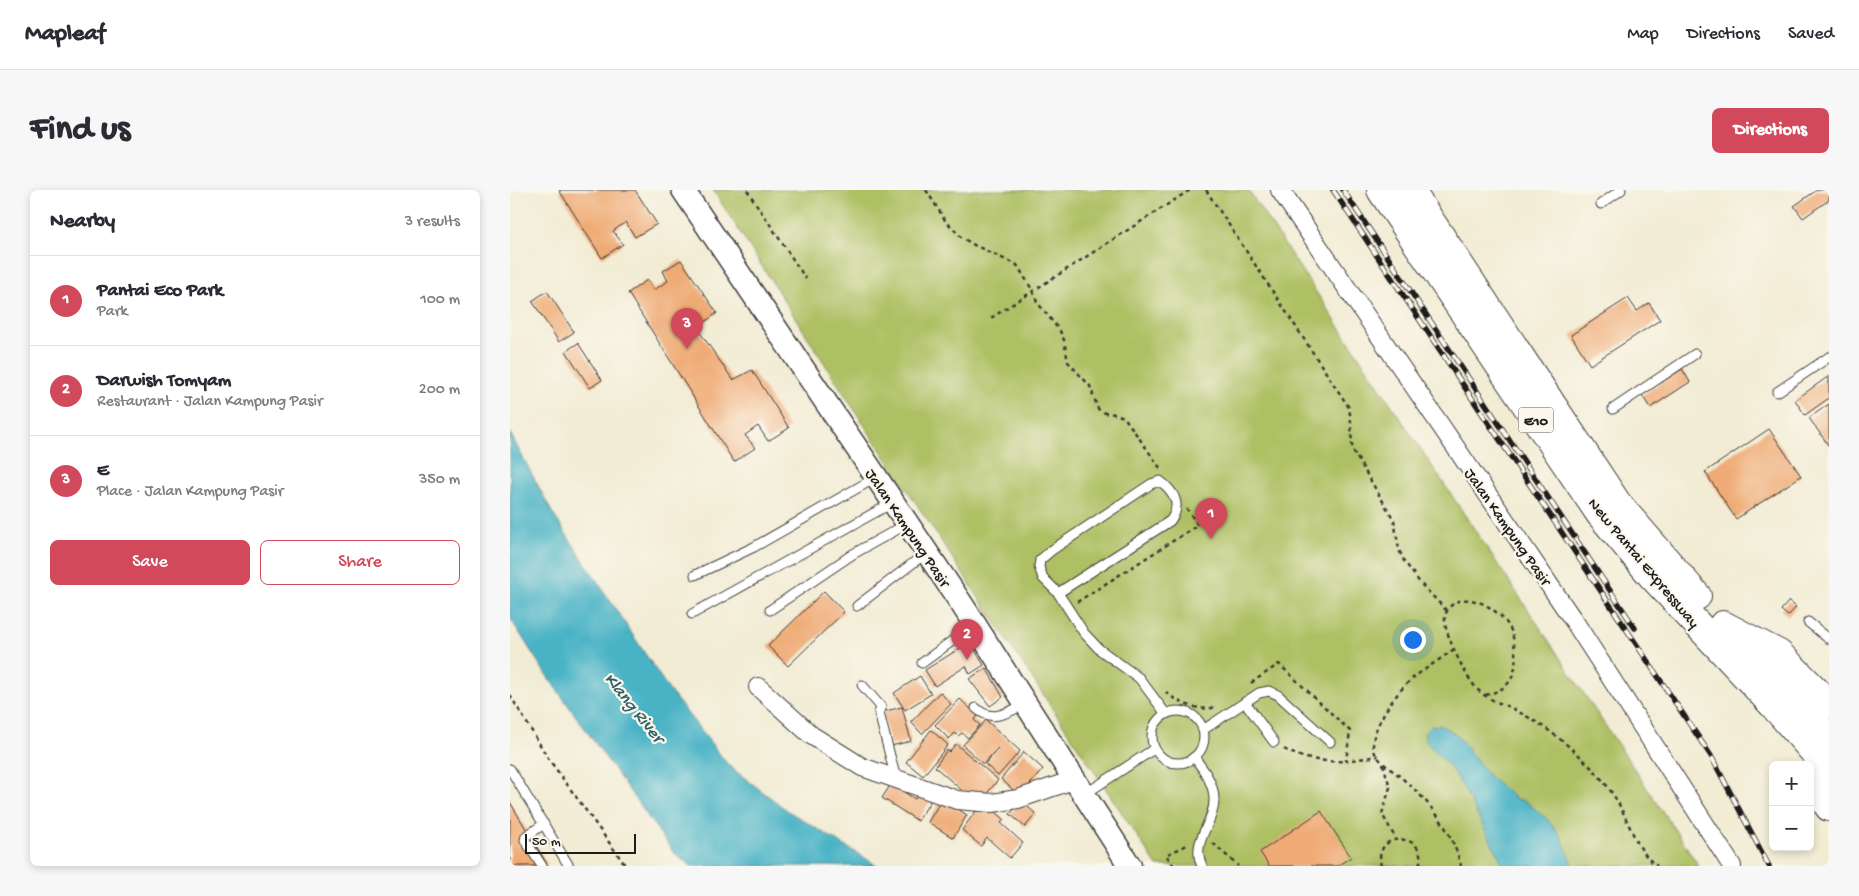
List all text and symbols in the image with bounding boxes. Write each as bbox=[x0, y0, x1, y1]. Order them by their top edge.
text: Mapleaf bbox=[25, 20, 105, 49]
text: Map bbox=[1627, 24, 1659, 45]
text: Directions bbox=[1687, 24, 1760, 45]
text: Saved bbox=[1788, 24, 1834, 45]
button: Directions bbox=[1712, 108, 1829, 153]
text: Find us bbox=[30, 110, 130, 151]
text: Nearby bbox=[50, 210, 115, 235]
text: 3 results bbox=[405, 213, 460, 232]
text: Pantai Eco Park bbox=[97, 280, 223, 303]
text: 1 bbox=[63, 291, 69, 310]
text: 100 m bbox=[420, 291, 460, 310]
text: Park bbox=[97, 303, 128, 322]
pin: 3 bbox=[671, 308, 703, 349]
text: Darwish Tomyam bbox=[97, 370, 231, 393]
text: 2 bbox=[62, 381, 70, 400]
text: 200 m bbox=[419, 381, 460, 400]
text: Restaurant · Jalan Kampung Pasir bbox=[97, 393, 323, 412]
road number: E10 bbox=[1518, 408, 1554, 432]
text: E bbox=[97, 460, 109, 483]
street label: Jalan Kampung Pasir bbox=[859, 466, 954, 593]
street label: Jalan Kampung Pasir bbox=[1459, 466, 1554, 591]
text: 3 bbox=[62, 471, 70, 490]
text: 350 m bbox=[419, 471, 460, 490]
text: Place · Jalan Kampung Pasir bbox=[97, 483, 283, 502]
street label: New Pantai Expressway bbox=[1582, 495, 1702, 633]
pin: 1 bbox=[1195, 498, 1227, 539]
button: Save bbox=[50, 540, 250, 585]
button: Share bbox=[260, 540, 460, 585]
pin: 2 bbox=[951, 619, 983, 660]
your location bbox=[1400, 627, 1426, 653]
water label: Klang River bbox=[599, 669, 670, 751]
map controls bbox=[1769, 761, 1814, 851]
button: + bbox=[1769, 761, 1814, 806]
button: − bbox=[1769, 806, 1814, 851]
scale bar bbox=[525, 831, 636, 854]
text: 50 m bbox=[532, 834, 561, 851]

